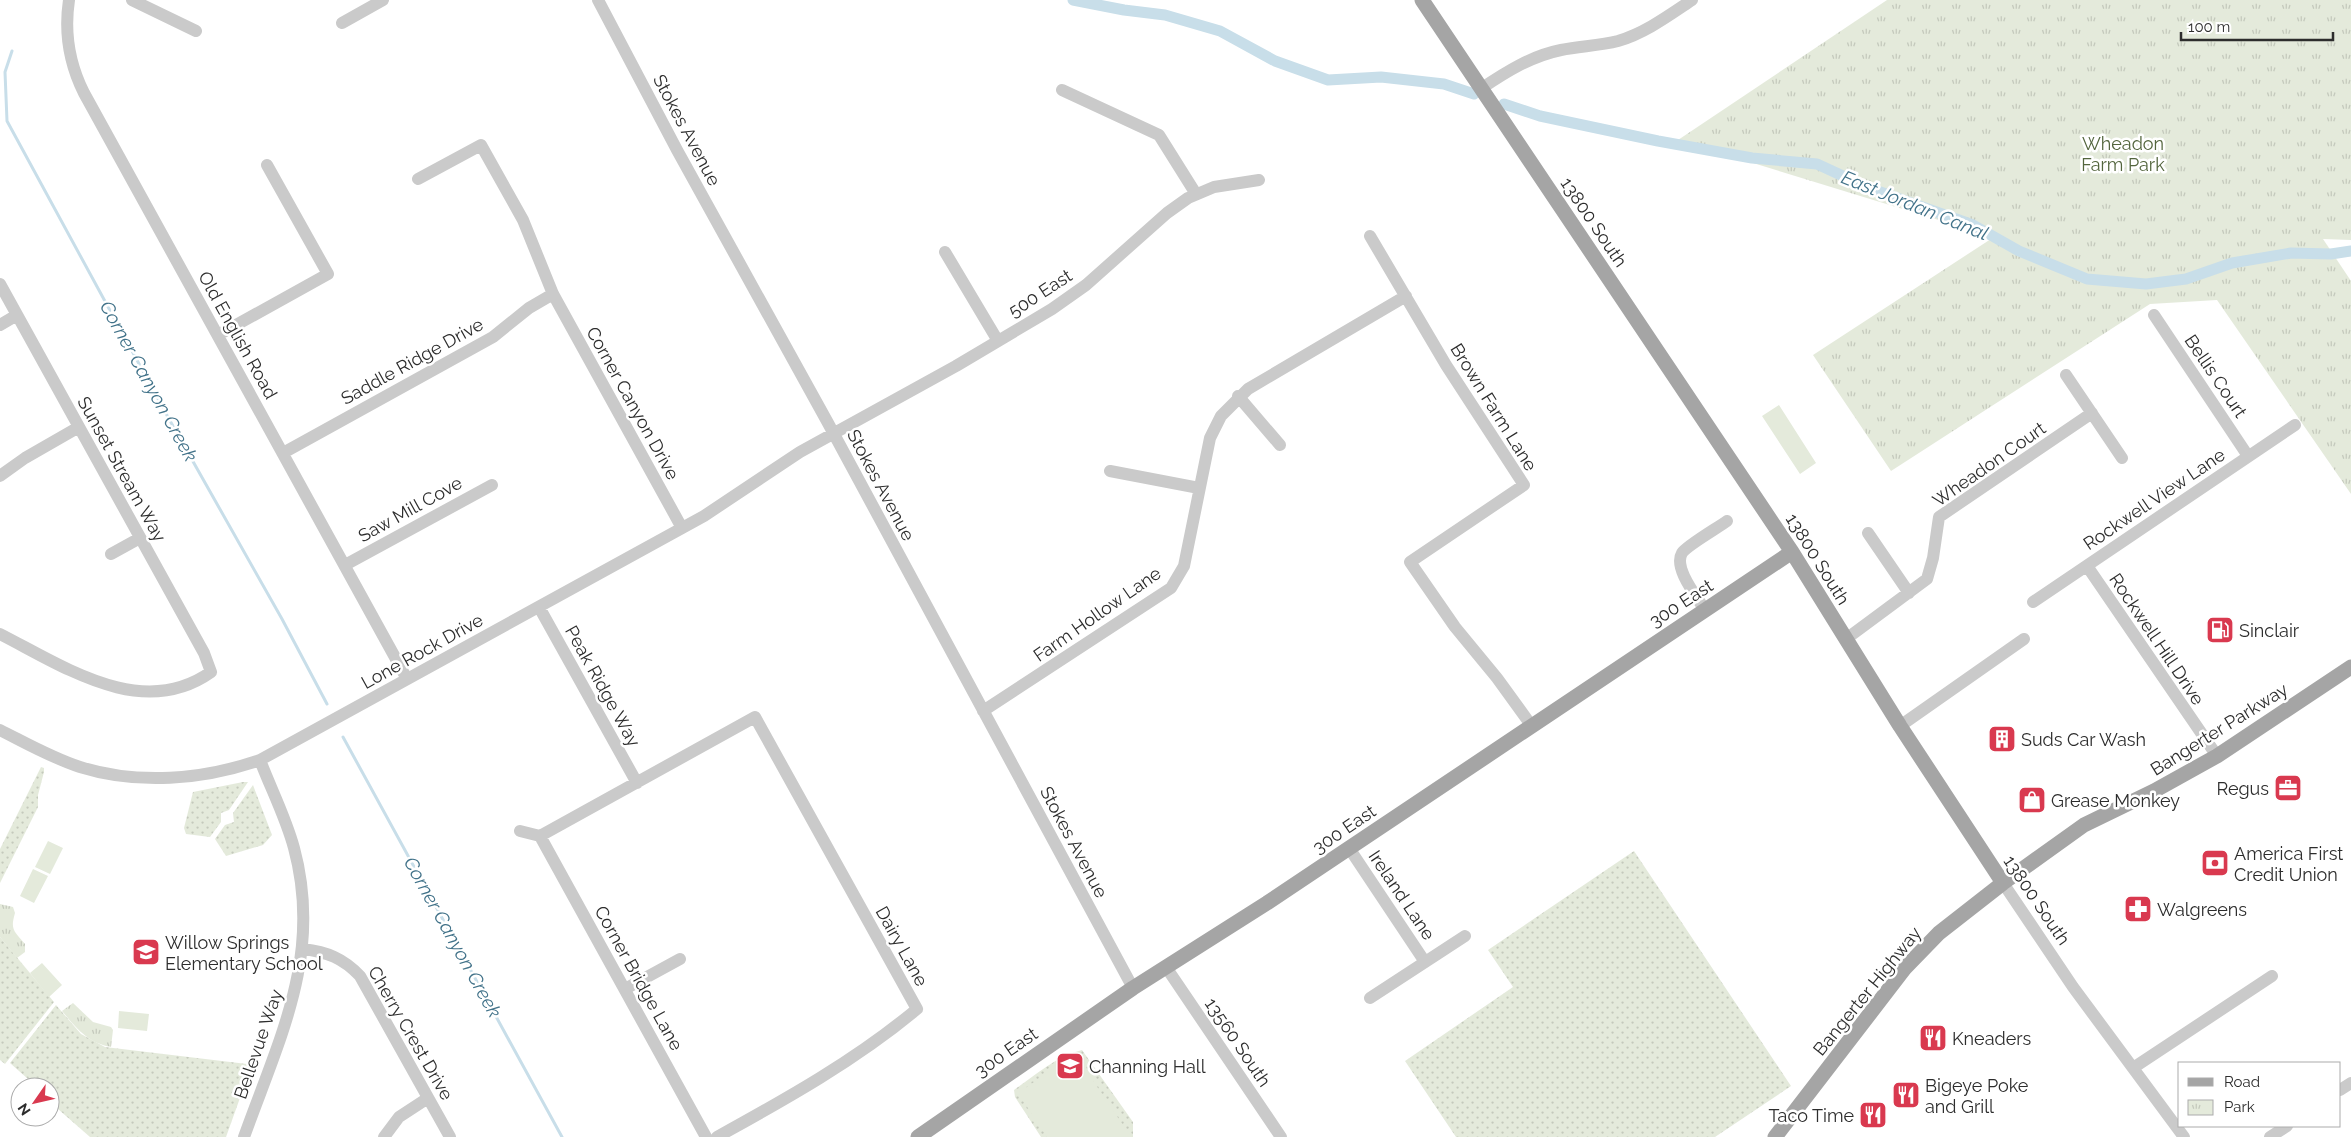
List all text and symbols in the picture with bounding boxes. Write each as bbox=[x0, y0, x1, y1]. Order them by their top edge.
scale bar bbox=[2181, 10, 2334, 42]
text: 100 m bbox=[2188, 18, 2230, 36]
street label: Stokes Avenue bbox=[649, 71, 725, 190]
park label: Wheadon Farm Park bbox=[2081, 133, 2165, 175]
water label: East Jordan Canal bbox=[1838, 166, 1992, 244]
street label: 13800 South bbox=[1556, 173, 1632, 271]
street label: 500 East bbox=[1004, 265, 1076, 321]
street label: Old English Road bbox=[194, 268, 282, 402]
water label: Corner Canyon Creek bbox=[96, 297, 202, 465]
street label: Saddle Ridge Drive bbox=[337, 313, 487, 409]
street label: Corner Canyon Drive bbox=[582, 323, 684, 483]
street label: Bellis Court bbox=[2181, 330, 2251, 422]
street label: Brown Farm Lane bbox=[1446, 339, 1542, 475]
street label: Sunset Stream Way bbox=[73, 393, 171, 545]
street label: Wheadon Court bbox=[1929, 417, 2049, 511]
street label: Stokes Avenue bbox=[843, 426, 919, 545]
street label: Rockwell View Lane bbox=[2079, 444, 2229, 554]
street label: Saw Mill Cove bbox=[354, 472, 466, 546]
street label: 13800 South bbox=[1782, 510, 1854, 608]
street label: Farm Hollow Lane bbox=[1029, 562, 1165, 666]
street label: Rockwell Hill Drive bbox=[2105, 569, 2209, 709]
street label: 300 East bbox=[1645, 575, 1717, 631]
street label: Lone Rock Drive bbox=[358, 609, 487, 693]
fuel station icon: Sinclair bbox=[2205, 615, 2235, 645]
place label: Sinclair bbox=[2239, 620, 2300, 641]
street label: Peak Ridge Way bbox=[561, 622, 645, 750]
street label: Bangerter Parkway bbox=[2147, 678, 2292, 780]
building icon: Suds Car Wash bbox=[1987, 724, 2017, 754]
place label: Suds Car Wash bbox=[2021, 729, 2146, 750]
office icon: Regus bbox=[2273, 773, 2303, 803]
place label: Regus bbox=[2216, 778, 2269, 799]
street label: Stokes Avenue bbox=[1036, 783, 1112, 902]
shop icon: Grease Monkey bbox=[2017, 785, 2047, 815]
place label: Grease Monkey bbox=[2051, 790, 2180, 811]
street label: 300 East bbox=[1308, 800, 1380, 858]
place label: America First Credit Union bbox=[2234, 843, 2343, 885]
street label: Ireland Lane bbox=[1364, 846, 1440, 944]
bank icon: America First Credit Union bbox=[2200, 848, 2230, 878]
street label: 13800 South bbox=[1999, 851, 2075, 949]
water label: Corner Canyon Creek bbox=[400, 853, 506, 1021]
pharmacy icon: Walgreens bbox=[2123, 894, 2153, 924]
place label: Walgreens bbox=[2157, 899, 2247, 920]
street label: Corner Bridge Lane bbox=[591, 902, 688, 1054]
street label: Dairy Lane bbox=[871, 902, 933, 990]
street label: Bangerter Highway bbox=[1809, 922, 1926, 1060]
place label: Willow Springs Elementary School bbox=[165, 932, 323, 974]
school or university icon: Willow Springs Elementary School bbox=[131, 937, 161, 967]
street label: Cherry Crest Drive bbox=[364, 962, 458, 1104]
street label: Bellevue Way bbox=[229, 986, 287, 1102]
street label: 13560 South bbox=[1201, 994, 1275, 1090]
street label: 300 East bbox=[971, 1023, 1041, 1081]
restaurant icon: Kneaders bbox=[1918, 1023, 1948, 1053]
place label: Kneaders bbox=[1952, 1028, 2032, 1049]
school or university icon: Channing Hall bbox=[1055, 1051, 1085, 1081]
place label: Channing Hall bbox=[1089, 1056, 1206, 1077]
legend bbox=[2178, 1062, 2341, 1127]
text: Road bbox=[2224, 1073, 2260, 1091]
place label: Bigeye Poke and Grill bbox=[1925, 1075, 2029, 1117]
north arrow bbox=[10, 1077, 60, 1127]
restaurant icon: Bigeye Poke and Grill bbox=[1891, 1080, 1921, 1110]
text: Park bbox=[2224, 1098, 2255, 1116]
text: N bbox=[15, 1100, 34, 1118]
restaurant icon: Taco Time bbox=[1858, 1100, 1888, 1130]
place label: Taco Time bbox=[1769, 1105, 1854, 1126]

